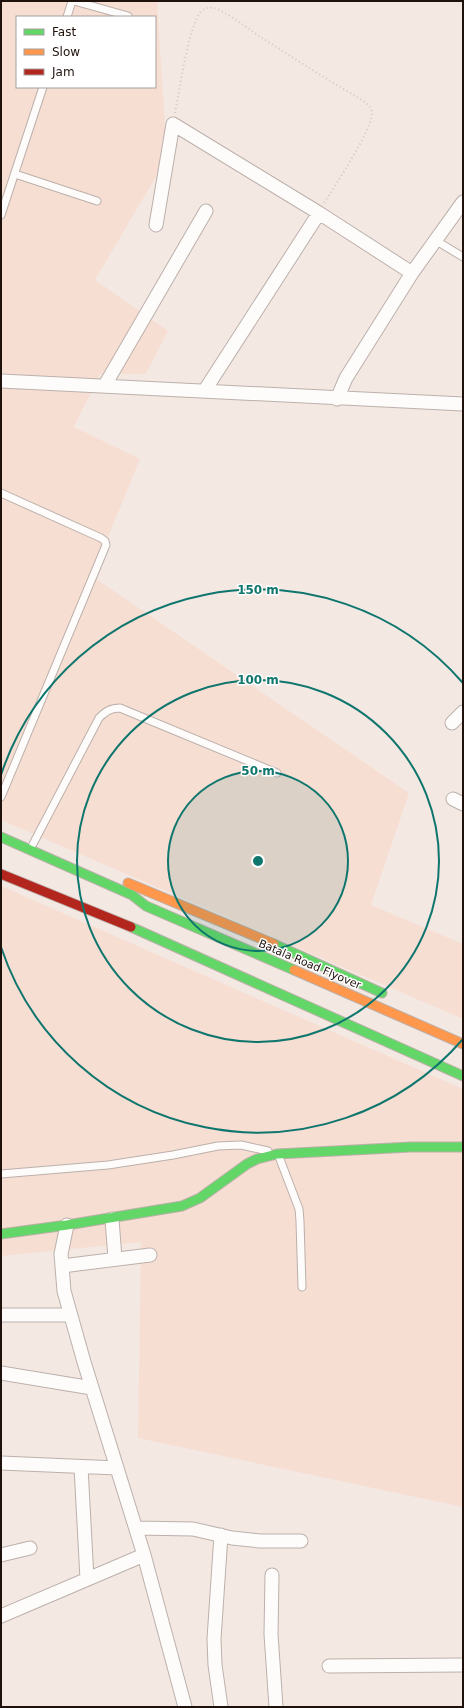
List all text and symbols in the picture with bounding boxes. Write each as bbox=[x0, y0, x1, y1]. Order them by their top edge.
legend bbox=[16, 16, 156, 88]
text: Fast bbox=[52, 25, 76, 39]
text: Slow bbox=[52, 45, 80, 59]
text: Jam bbox=[51, 65, 75, 79]
text: 150 m bbox=[237, 583, 279, 597]
text: 100 m bbox=[237, 673, 279, 687]
text: 50 m bbox=[241, 764, 275, 778]
centre of rings bbox=[251, 854, 265, 868]
street label: Batala Road Flyover bbox=[257, 937, 363, 992]

